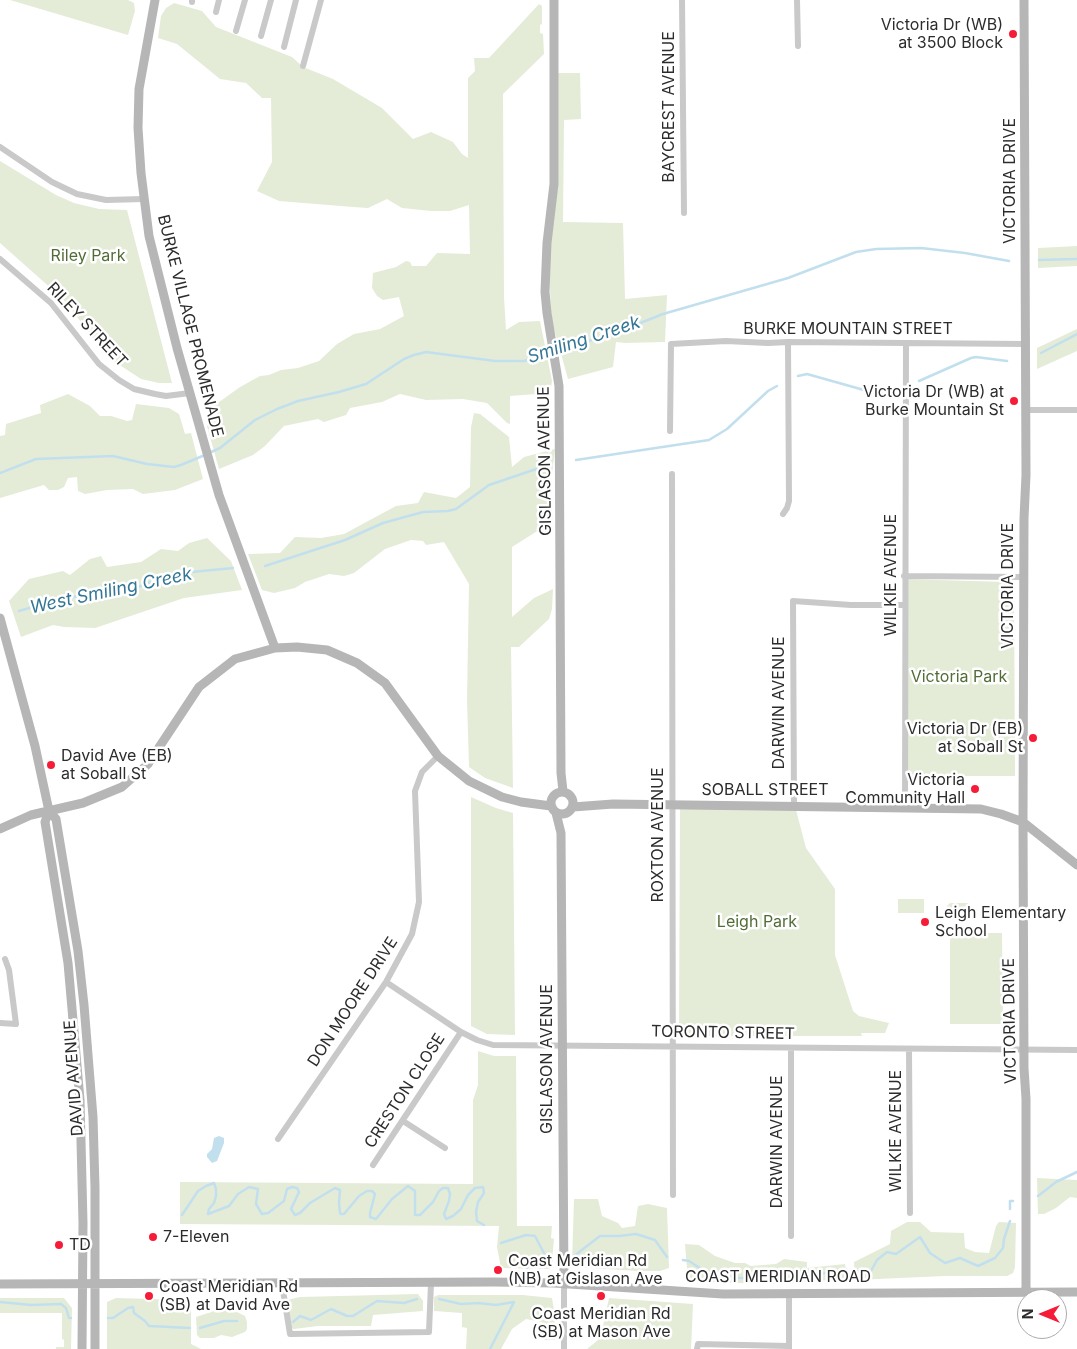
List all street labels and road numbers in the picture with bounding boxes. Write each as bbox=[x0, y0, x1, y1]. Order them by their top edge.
street label: BAYCREST AVENUE bbox=[659, 31, 679, 183]
street label: VICTORIA DRIVE bbox=[1000, 118, 1020, 244]
street label: BURKE VILLAGE PROMENADE bbox=[153, 213, 227, 439]
street label: RILEY STREET bbox=[43, 279, 131, 371]
street label: BURKE MOUNTAIN STREET bbox=[743, 319, 953, 339]
street label: GISLASON AVENUE bbox=[534, 386, 556, 536]
street label: WILKIE AVENUE bbox=[881, 514, 901, 636]
street label: VICTORIA DRIVE bbox=[998, 523, 1018, 649]
street label: DARWIN AVENUE bbox=[769, 636, 789, 770]
street label: ROXTON AVENUE bbox=[648, 767, 668, 903]
street label: SOBALL STREET bbox=[701, 780, 829, 800]
street label: DON MOORE DRIVE bbox=[304, 934, 402, 1070]
street label: VICTORIA DRIVE bbox=[999, 958, 1021, 1084]
street label: GISLASON AVENUE bbox=[537, 984, 557, 1134]
street label: DAVID AVENUE bbox=[60, 1019, 88, 1137]
street label: TORONTO STREET bbox=[651, 1022, 795, 1044]
street label: CRESTON CLOSE bbox=[361, 1030, 449, 1152]
street label: WILKIE AVENUE bbox=[886, 1070, 906, 1192]
street label: DARWIN AVENUE bbox=[767, 1075, 787, 1209]
street label: COAST MERIDIAN ROAD bbox=[685, 1267, 871, 1287]

